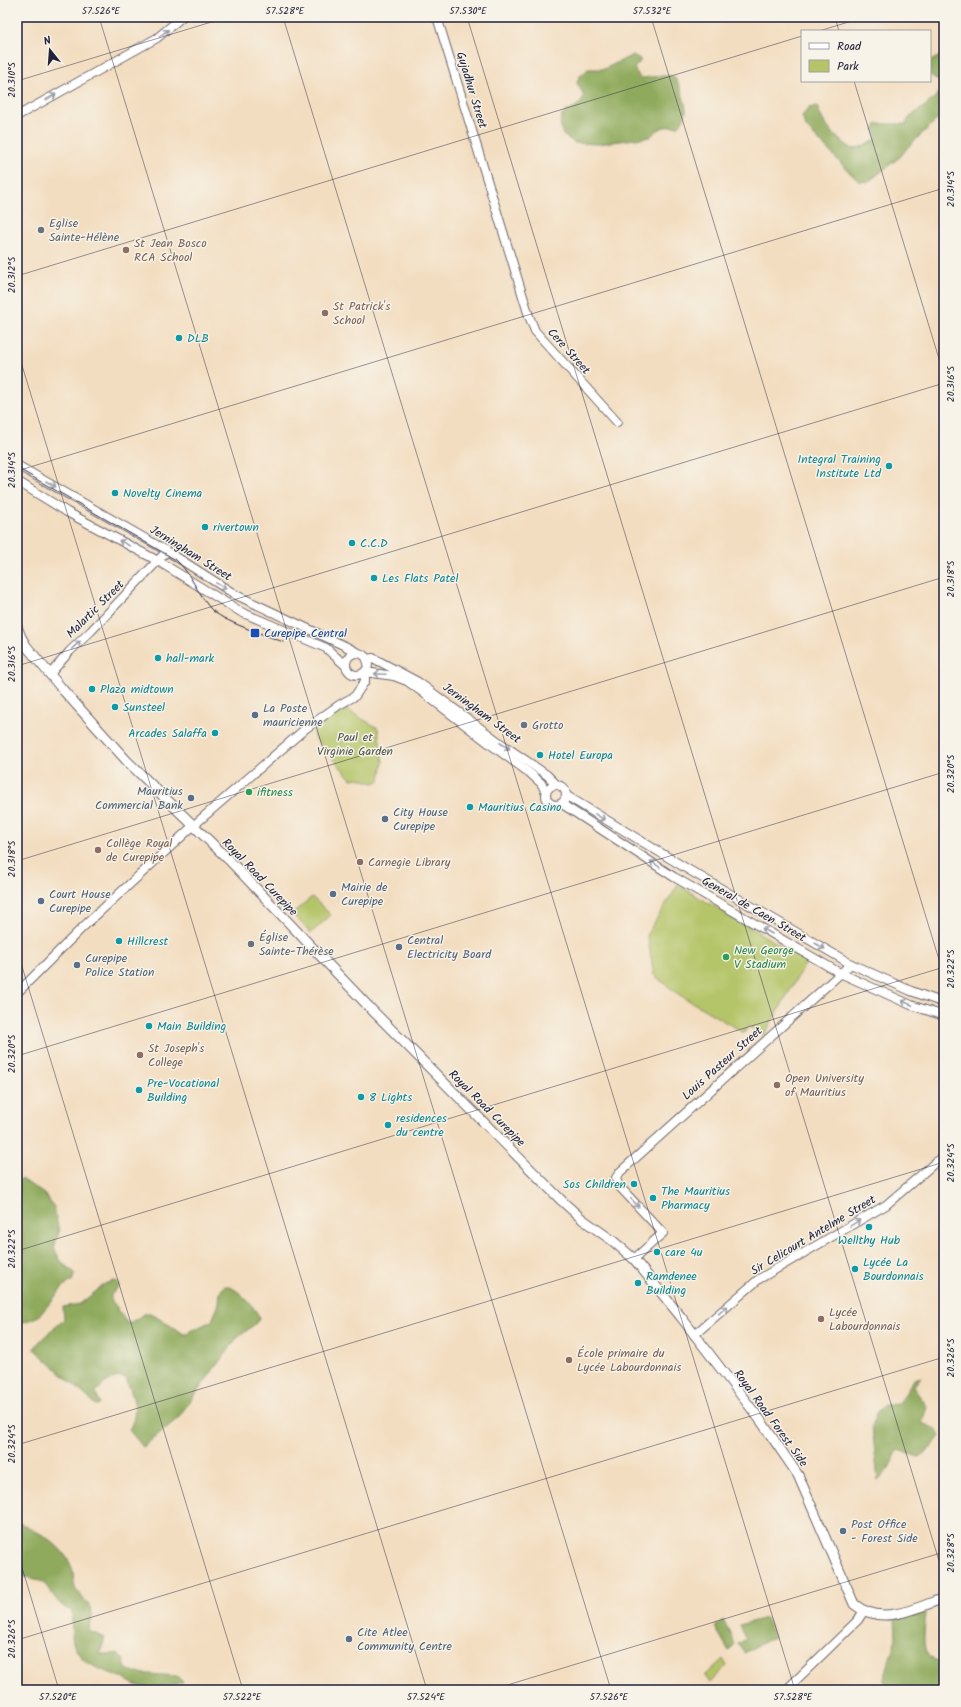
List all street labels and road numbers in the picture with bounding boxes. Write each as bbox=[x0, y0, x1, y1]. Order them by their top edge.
street label: Gujadhur Street bbox=[451, 49, 492, 131]
street label: Cere Street bbox=[542, 324, 595, 379]
street label: Jerningham Street bbox=[146, 521, 236, 586]
street label: Malartic Street bbox=[62, 576, 129, 643]
street label: Jerningham Street bbox=[438, 678, 525, 749]
street label: Royal Road Curepipe bbox=[217, 834, 302, 921]
street label: General de Caen Street bbox=[698, 872, 810, 947]
street label: Louis Pasteur Street bbox=[678, 1022, 767, 1105]
street label: Royal Road Curepipe bbox=[444, 1065, 530, 1152]
street label: Sir Celicourt Antelme Street bbox=[747, 1190, 880, 1280]
street label: Royal Road Forest Side bbox=[729, 1366, 813, 1472]

